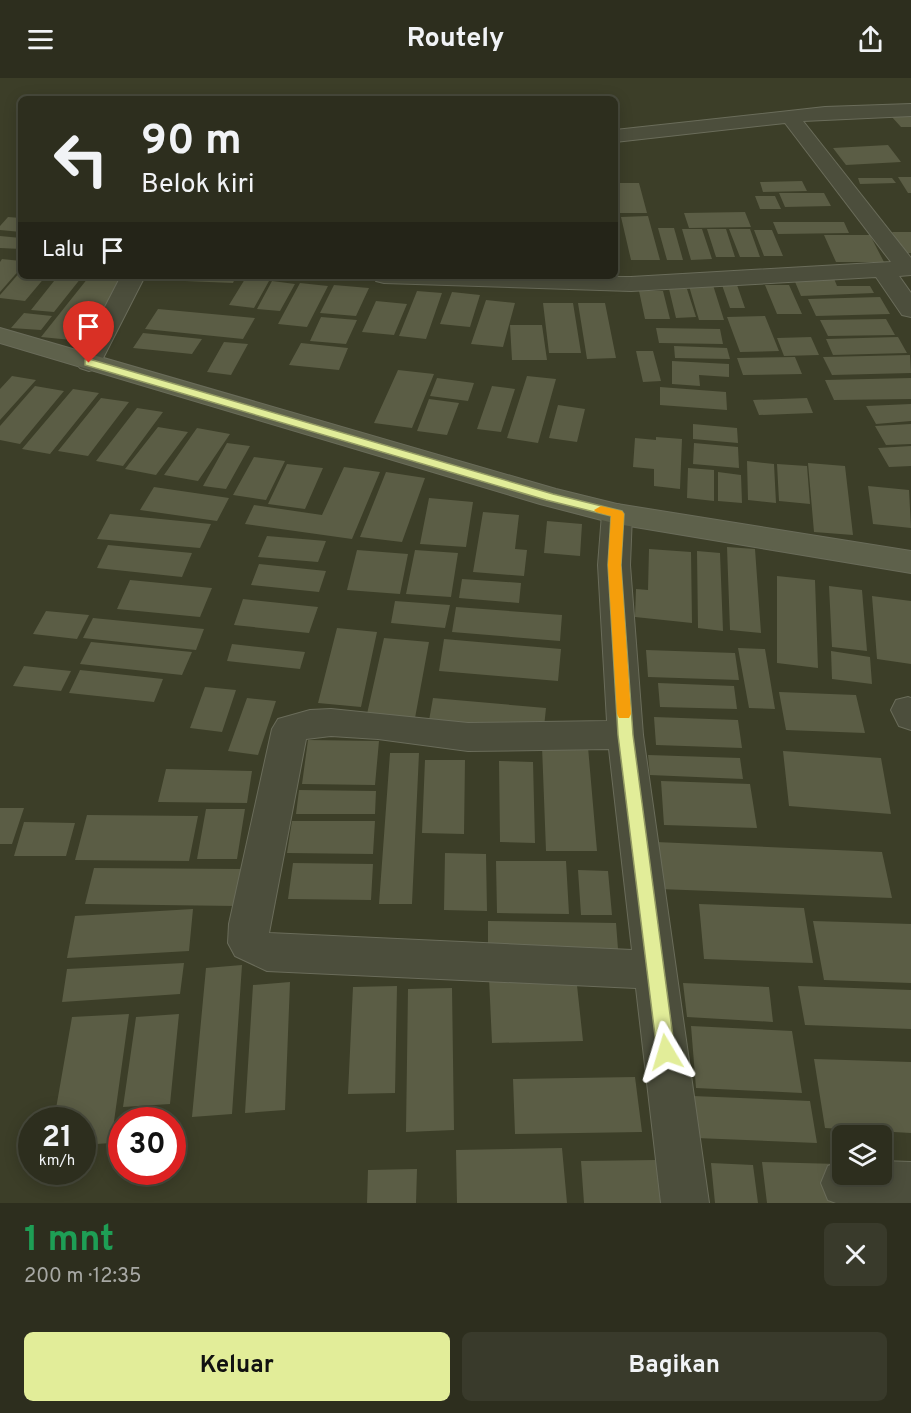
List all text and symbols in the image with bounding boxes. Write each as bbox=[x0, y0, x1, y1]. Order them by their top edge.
text: Routely bbox=[407, 22, 504, 56]
icon: menu bbox=[24, 23, 57, 56]
icon: share bbox=[854, 23, 887, 56]
text: 90 m bbox=[141, 116, 242, 169]
icon: left bbox=[42, 120, 120, 198]
text: Belok kiri bbox=[141, 168, 255, 202]
icon: arrive bbox=[96, 234, 129, 267]
text: Lalu bbox=[42, 237, 84, 264]
pin bbox=[63, 301, 114, 363]
icon: arrive bbox=[72, 310, 105, 343]
position arrow bbox=[634, 1020, 698, 1084]
speed limit sign: 30 bbox=[108, 1107, 186, 1185]
text: 21 bbox=[42, 1120, 72, 1157]
map controls bbox=[832, 1125, 892, 1185]
button: layers bbox=[832, 1125, 892, 1185]
text: km/h bbox=[39, 1152, 75, 1171]
text: 1 mnt bbox=[24, 1218, 114, 1264]
button: close bbox=[824, 1223, 887, 1286]
text: 200 m · 12:35 bbox=[24, 1264, 141, 1290]
button: Keluar bbox=[24, 1332, 450, 1401]
button: Bagikan bbox=[462, 1332, 887, 1401]

